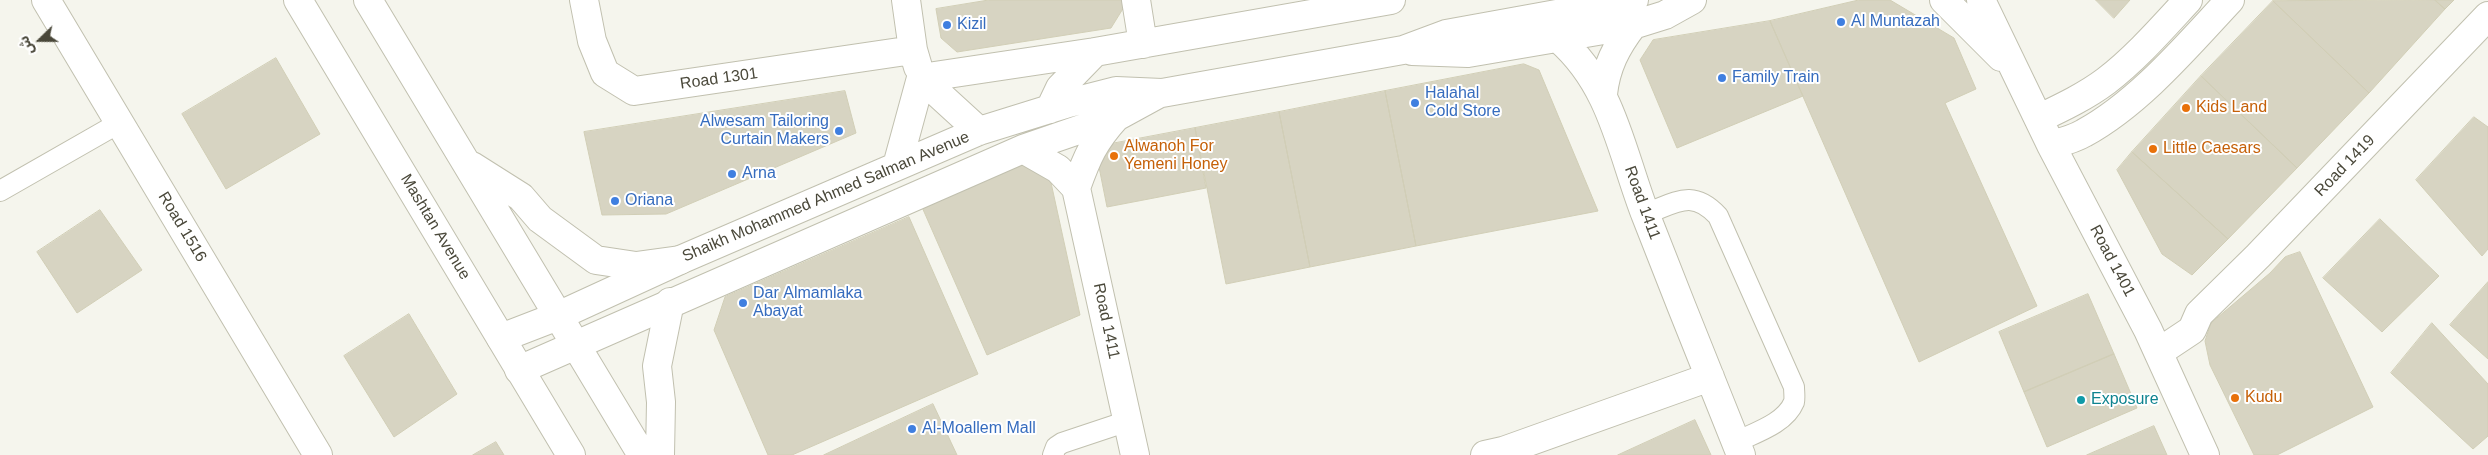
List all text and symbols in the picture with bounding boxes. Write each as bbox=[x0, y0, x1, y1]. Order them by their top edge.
place label: Al Muntazah bbox=[1851, 12, 1940, 32]
north arrow bbox=[15, 15, 65, 65]
place label: Kizil bbox=[957, 15, 986, 35]
marker: Al Muntazah bbox=[1835, 16, 1847, 28]
marker: Kizil bbox=[941, 19, 953, 31]
text: ش bbox=[15, 34, 37, 58]
street label: Road 1301 bbox=[679, 64, 759, 94]
place label: Family Train bbox=[1732, 68, 1819, 88]
marker: Family Train bbox=[1716, 72, 1728, 84]
place label: Halahal Cold Store bbox=[1425, 84, 1501, 122]
marker: Halahal Cold Store bbox=[1409, 97, 1421, 109]
place label: Kids Land bbox=[2196, 98, 2267, 118]
marker: Kids Land bbox=[2180, 102, 2192, 114]
place label: Alwesam Tailoring Curtain Makers bbox=[700, 112, 829, 150]
marker: Alwesam Tailoring Curtain Makers bbox=[833, 125, 845, 137]
street label: Shaikh Mohammed Ahmed Salman Avenue bbox=[680, 128, 972, 266]
street label: Road 1419 bbox=[2311, 131, 2379, 201]
place label: Alwanoh For Yemeni Honey bbox=[1124, 137, 1227, 175]
place label: Little Caesars bbox=[2163, 139, 2261, 159]
marker: Little Caesars bbox=[2147, 143, 2159, 155]
marker: Alwanoh For Yemeni Honey bbox=[1108, 150, 1120, 162]
street label: Road 1411 bbox=[1620, 163, 1664, 243]
place label: Arna bbox=[742, 164, 776, 184]
marker: Arna bbox=[726, 168, 738, 180]
street label: Mashtan Avenue bbox=[396, 171, 474, 283]
street label: Road 1516 bbox=[154, 189, 210, 265]
place label: Oriana bbox=[625, 191, 673, 211]
marker: Oriana bbox=[609, 195, 621, 207]
street label: Road 1401 bbox=[2085, 222, 2139, 300]
street label: Road 1411 bbox=[1089, 281, 1123, 361]
place label: Dar Almamlaka Abayat bbox=[753, 284, 862, 322]
marker: Dar Almamlaka Abayat bbox=[737, 297, 749, 309]
place label: Kudu bbox=[2245, 388, 2282, 408]
place label: Exposure bbox=[2091, 390, 2159, 410]
marker: Kudu bbox=[2229, 392, 2241, 404]
marker: Exposure bbox=[2075, 394, 2087, 406]
place label: Al-Moallem Mall bbox=[922, 419, 1036, 439]
marker: Al-Moallem Mall bbox=[906, 423, 918, 435]

